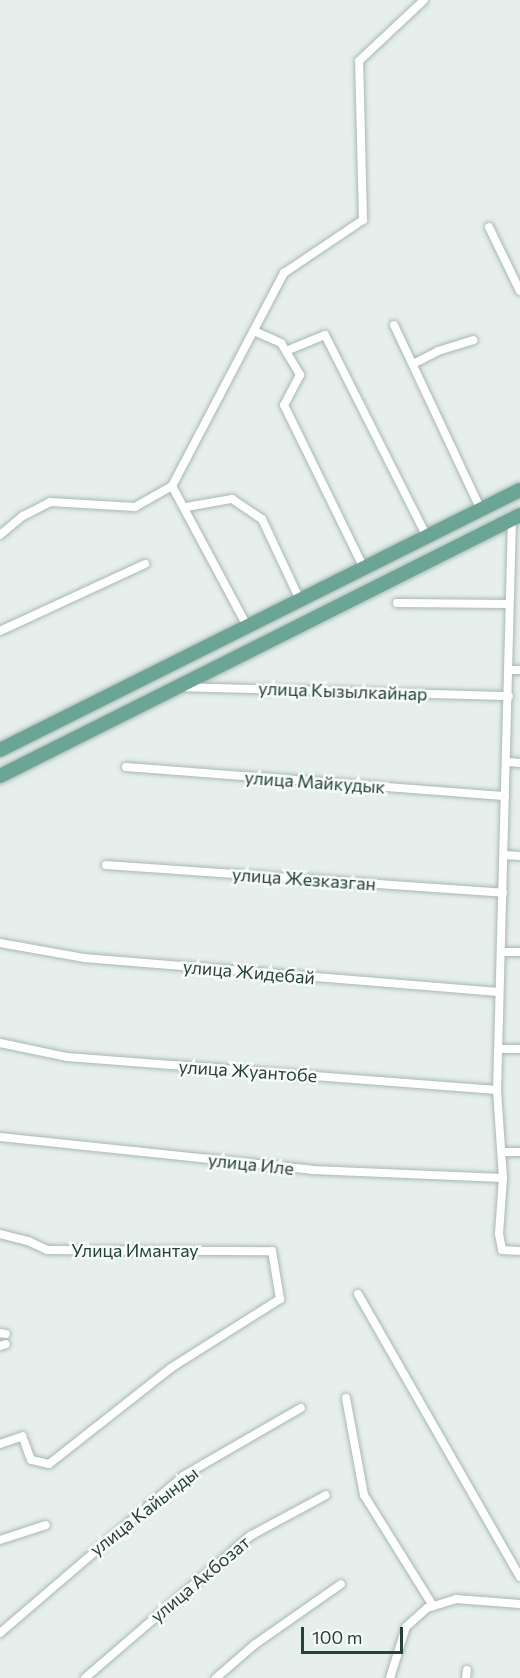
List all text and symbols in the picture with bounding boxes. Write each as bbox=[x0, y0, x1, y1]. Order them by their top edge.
street label: улица Кызылкайнар bbox=[258, 677, 428, 705]
street label: улица Майкудык bbox=[244, 766, 386, 798]
street label: улица Жезказган bbox=[231, 863, 377, 895]
street label: улица Жидебай bbox=[182, 955, 316, 989]
street label: улица Жуантобе bbox=[178, 1055, 318, 1087]
street label: улица Иле bbox=[207, 1149, 295, 1179]
street label: Улица Имантау bbox=[71, 1239, 199, 1261]
street label: улица Кайынды bbox=[86, 1462, 202, 1560]
street label: улица Акбозат bbox=[146, 1531, 254, 1627]
scale bar bbox=[304, 1615, 406, 1653]
text: 100 m bbox=[312, 1626, 362, 1648]

